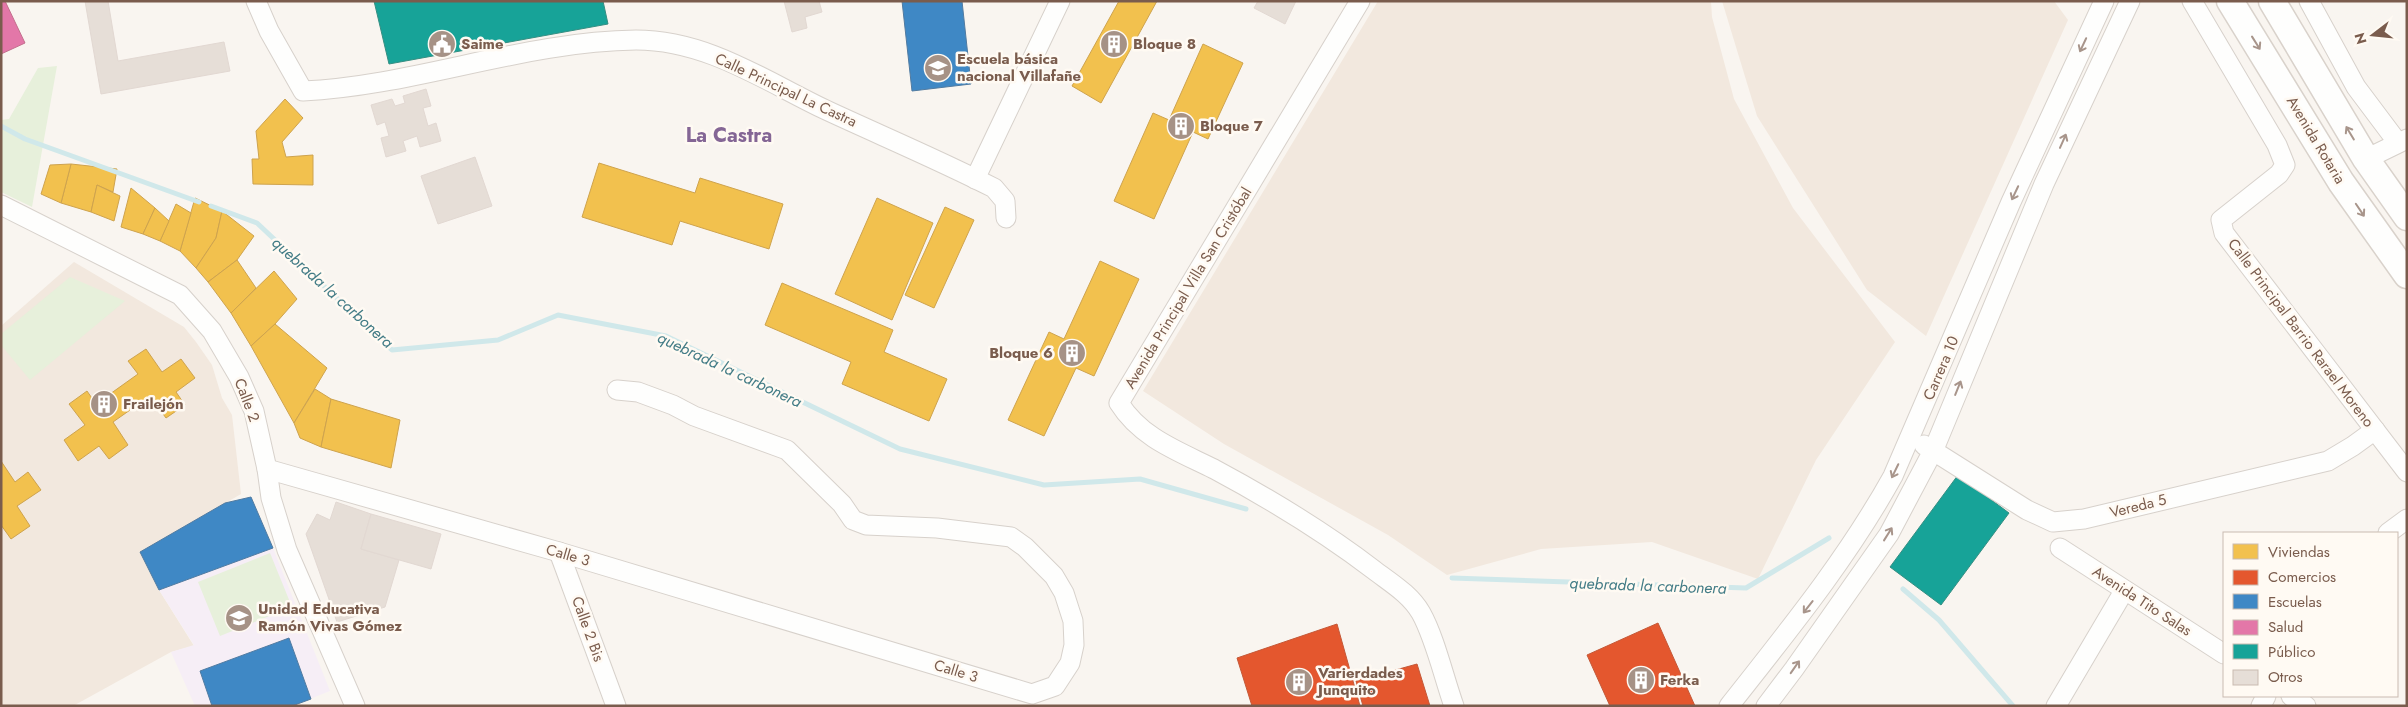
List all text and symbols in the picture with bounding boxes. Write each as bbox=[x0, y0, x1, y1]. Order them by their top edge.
north arrow bbox=[2348, 10, 2398, 60]
public building icon: Saime bbox=[427, 29, 457, 59]
building icon: Bloque 8 bbox=[1099, 29, 1129, 59]
text: N bbox=[2349, 30, 2372, 47]
place label: Saime bbox=[461, 33, 504, 55]
place label: Bloque 8 bbox=[1133, 33, 1196, 55]
one-way arrow bbox=[2251, 35, 2261, 49]
one-way arrow bbox=[2078, 37, 2087, 52]
street label: Calle Principal La Castra bbox=[711, 47, 861, 133]
place label: Escuela básica nacional Villafañe bbox=[957, 48, 1082, 87]
school or university icon: Escuela básica nacional Villafañe bbox=[923, 53, 953, 83]
street label: Avenida Rotaria bbox=[2281, 92, 2351, 188]
building icon: Bloque 7 bbox=[1166, 111, 1196, 141]
place label: Bloque 7 bbox=[1200, 115, 1264, 137]
district label: La Castra bbox=[686, 121, 772, 150]
one-way arrow bbox=[2345, 126, 2355, 140]
one-way arrow bbox=[2059, 134, 2069, 149]
street label: Avenida Principal Villa San Cristóbal bbox=[1119, 183, 1257, 393]
one-way arrow bbox=[2010, 185, 2020, 200]
one-way arrow bbox=[2355, 203, 2365, 217]
water label: quebrada la carbonera bbox=[267, 231, 399, 354]
street label: Calle Principal Barrio Rarael Moreno bbox=[2223, 234, 2379, 432]
water label: quebrada la carbonera bbox=[654, 326, 806, 413]
street label: Carrera 10 bbox=[1918, 332, 1964, 404]
building icon: Bloque 6 bbox=[1057, 338, 1087, 368]
place label: Bloque 6 bbox=[989, 342, 1053, 364]
street label: Calle 2 bbox=[229, 375, 265, 425]
one-way arrow bbox=[1955, 380, 1964, 395]
building icon: Frailejón bbox=[89, 389, 119, 419]
place label: Frailejón bbox=[123, 393, 184, 415]
one-way arrow bbox=[1890, 463, 1900, 478]
street label: Vereda 5 bbox=[2107, 488, 2169, 524]
one-way arrow bbox=[1884, 527, 1894, 541]
legend bbox=[2223, 532, 2398, 697]
street label: Calle 3 bbox=[543, 538, 593, 572]
text: Viviendas bbox=[2268, 541, 2330, 563]
street label: Avenida Tito Salas bbox=[2088, 561, 2196, 641]
text: Comercios bbox=[2268, 566, 2336, 588]
water label: quebrada la carbonera bbox=[1569, 571, 1727, 600]
text: Escuelas bbox=[2268, 591, 2322, 613]
street label: Calle 2 Bis bbox=[566, 593, 610, 665]
place label: Unidad Educativa Ramón Vivas Gómez bbox=[258, 598, 402, 637]
one-way arrow bbox=[1802, 600, 1813, 613]
school or university icon: Unidad Educativa Ramón Vivas Gómez bbox=[224, 603, 254, 633]
text: Salud bbox=[2268, 616, 2303, 638]
text: Público bbox=[2268, 641, 2315, 663]
street label: Calle 3 bbox=[931, 654, 981, 688]
one-way arrow bbox=[1790, 661, 1801, 674]
place label: Varierdades Junquito bbox=[1315, 662, 1403, 701]
building icon: Ferka bbox=[1626, 665, 1656, 695]
text: Otros bbox=[2268, 666, 2303, 688]
building icon: Varierdades Junquito bbox=[1284, 667, 1314, 697]
place label: Ferka bbox=[1660, 669, 1699, 691]

